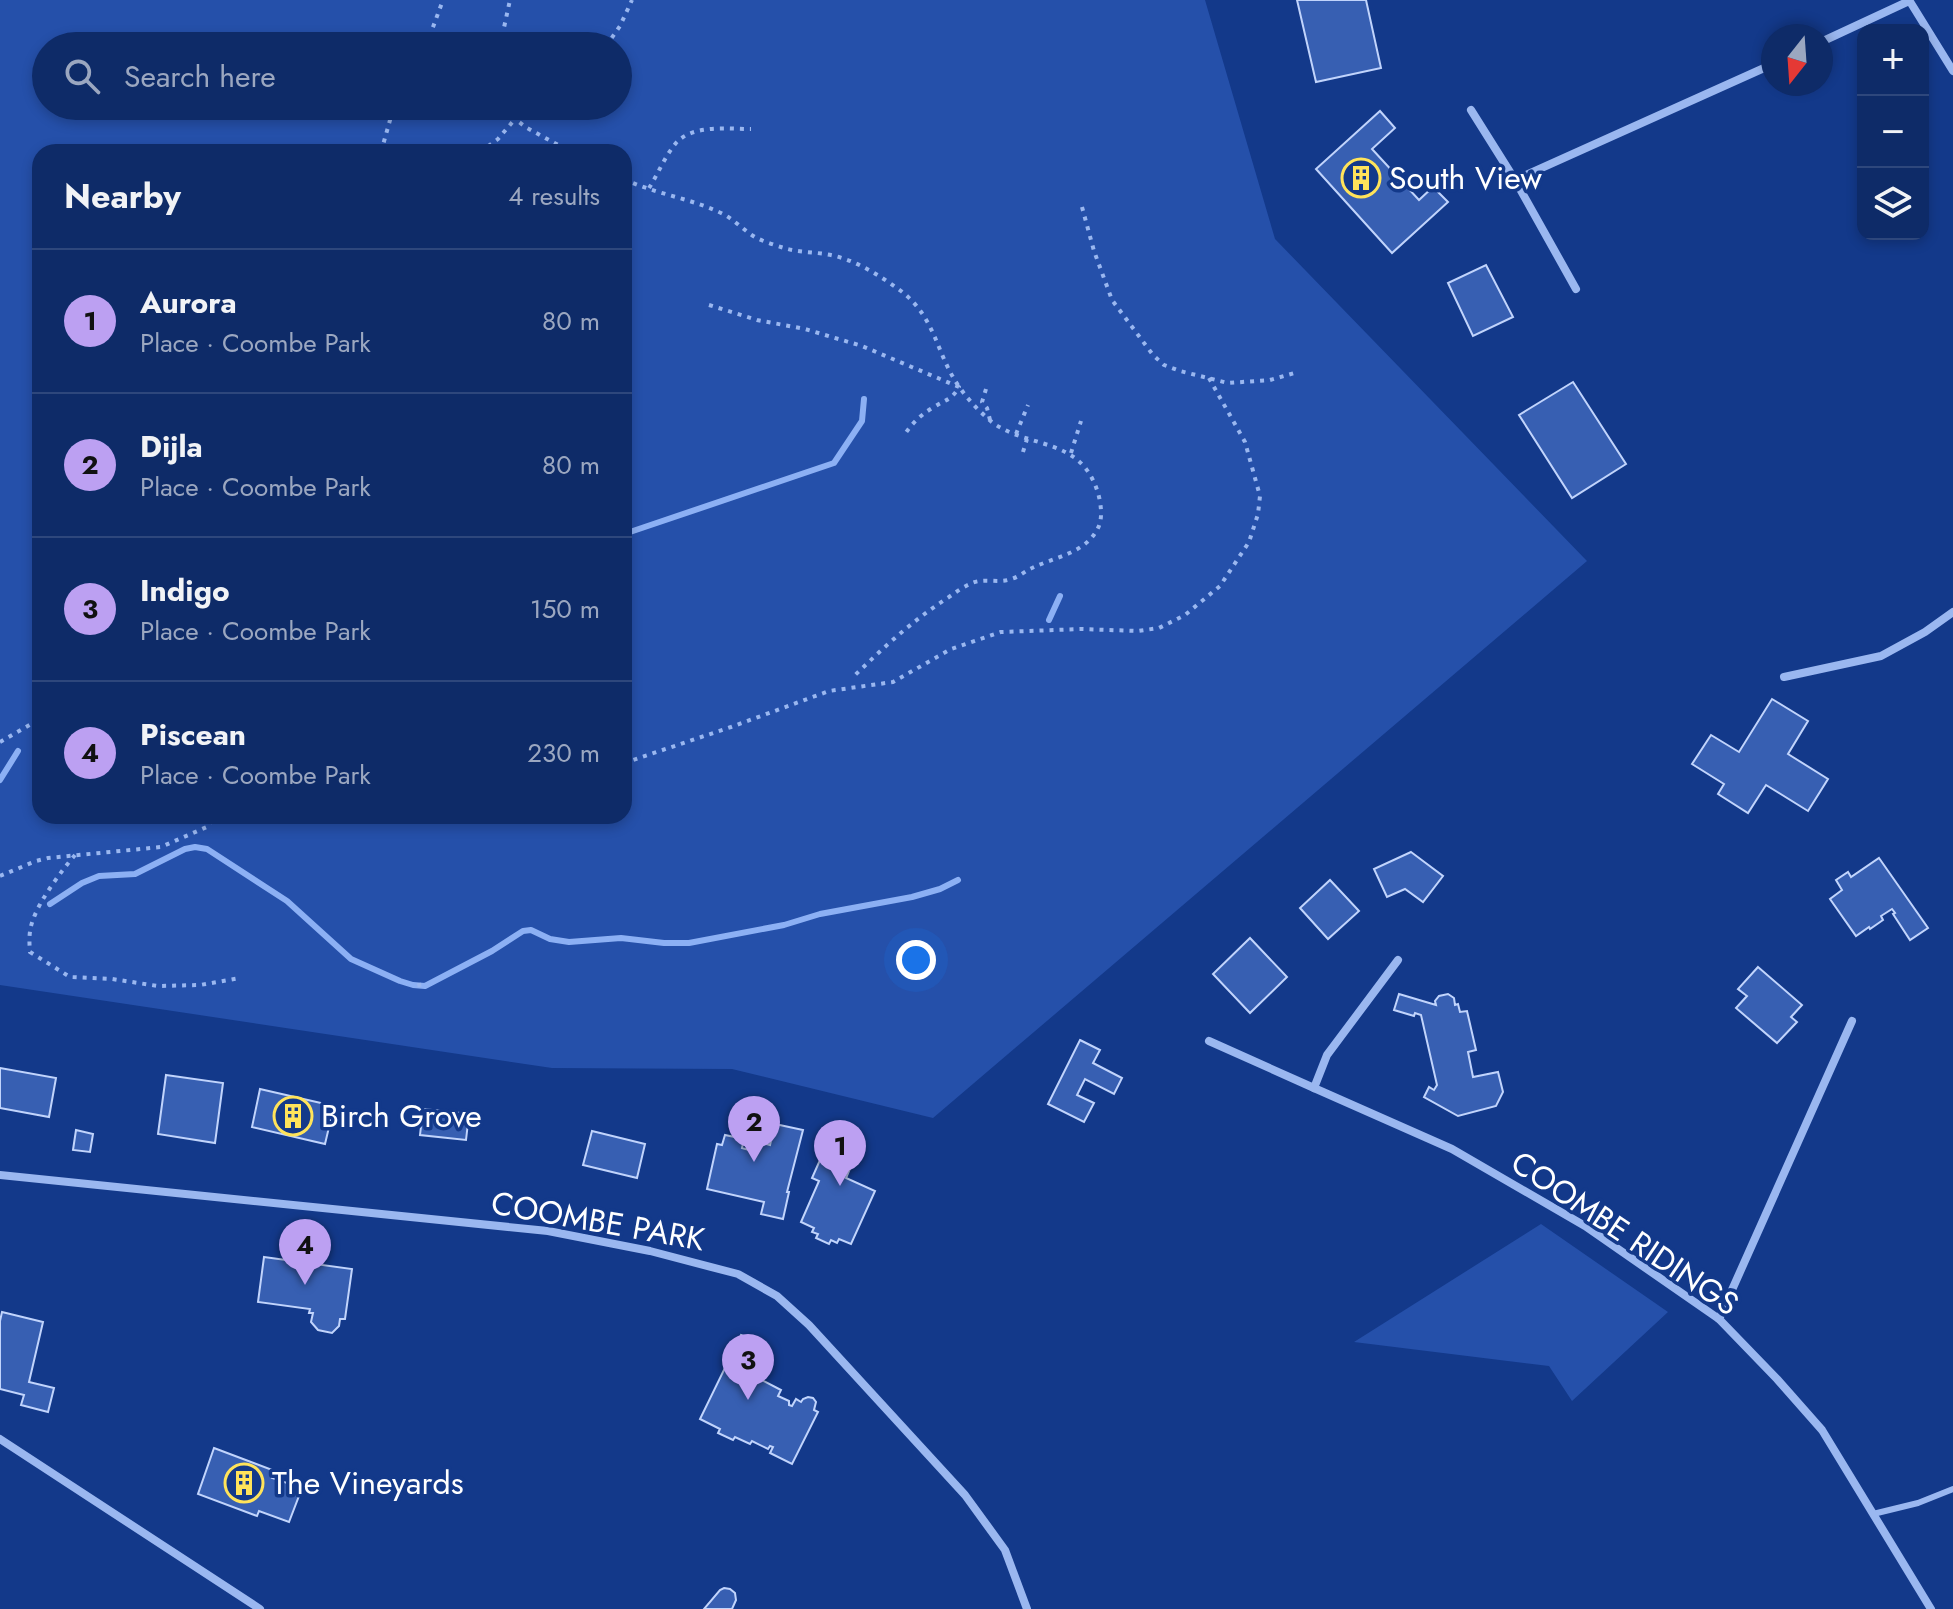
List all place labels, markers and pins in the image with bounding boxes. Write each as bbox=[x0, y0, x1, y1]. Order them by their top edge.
place label: South View bbox=[1389, 155, 1542, 201]
building icon: South View bbox=[1340, 157, 1382, 199]
place label: Birch Grove bbox=[321, 1093, 482, 1139]
building icon: Birch Grove bbox=[272, 1095, 314, 1137]
pin: 2 bbox=[728, 1096, 780, 1162]
pin: 1 bbox=[814, 1120, 866, 1186]
pin: 4 bbox=[279, 1219, 331, 1285]
pin: 3 bbox=[722, 1334, 774, 1400]
place label: The Vineyards bbox=[272, 1460, 464, 1506]
building icon: The Vineyards bbox=[223, 1462, 265, 1504]

